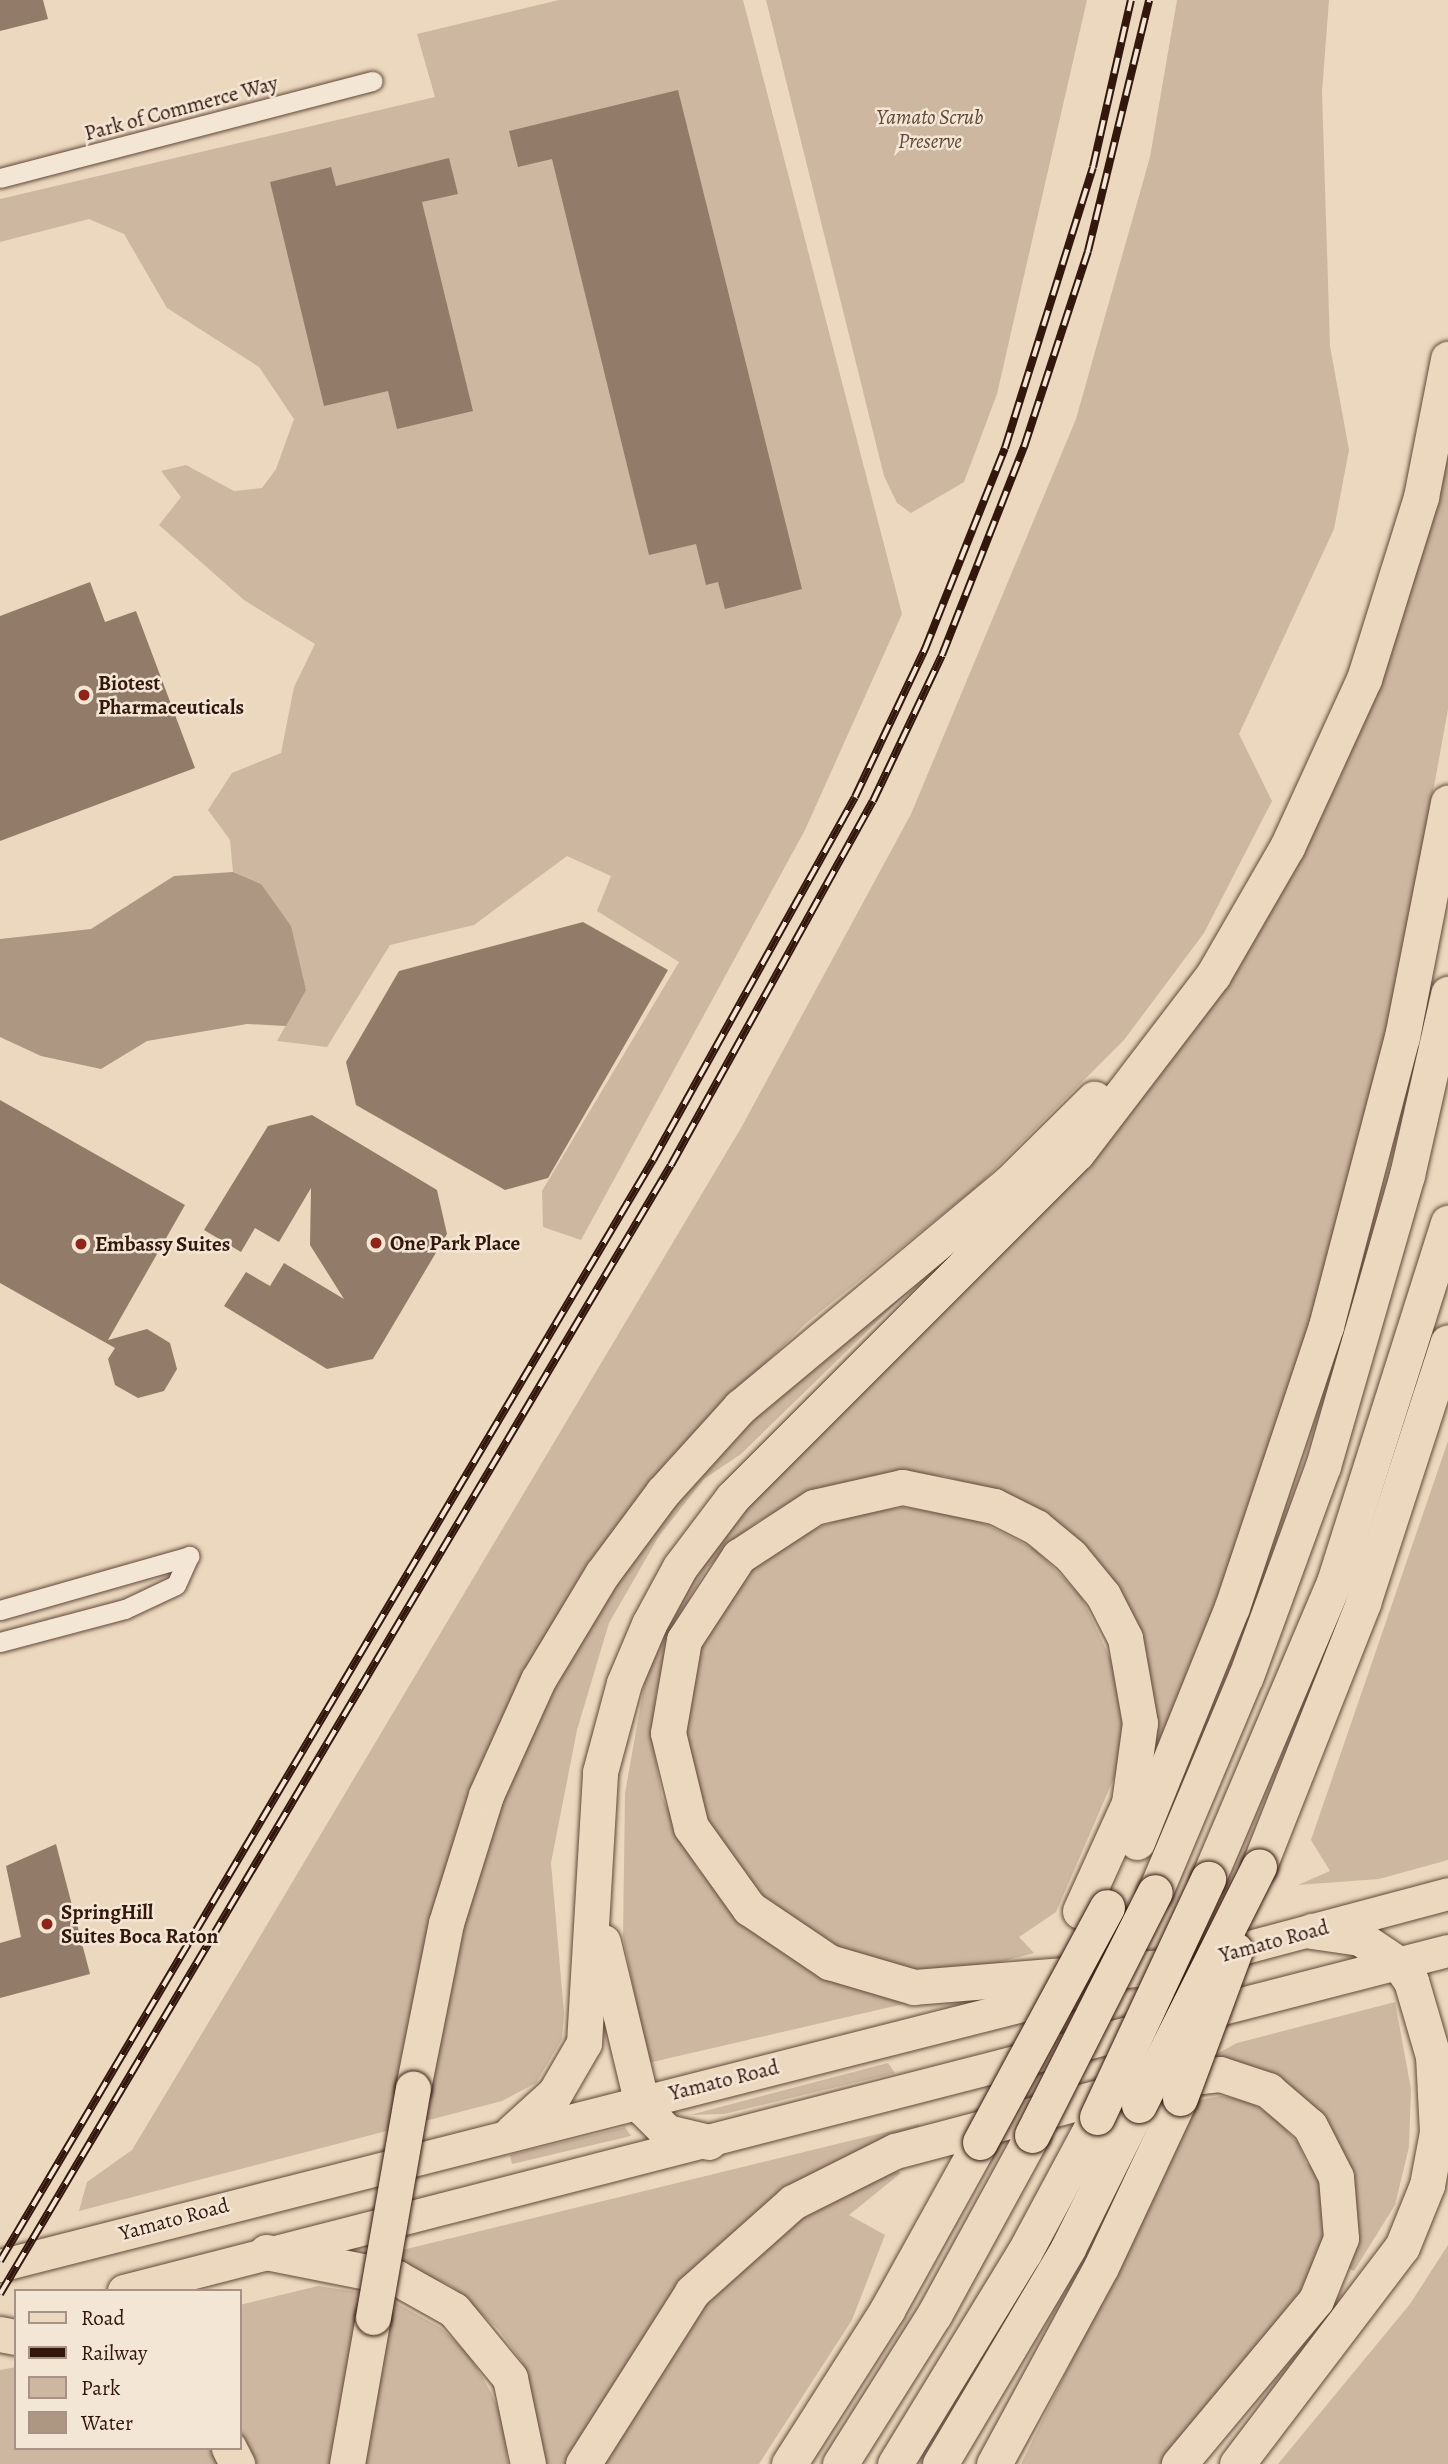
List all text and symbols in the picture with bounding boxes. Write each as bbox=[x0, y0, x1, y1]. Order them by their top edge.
street label: Park of Commerce Way bbox=[81, 70, 281, 146]
park label: Yamato Scrub Preserve bbox=[876, 104, 984, 154]
place label: Biotest Pharmaceuticals bbox=[98, 670, 244, 720]
marker: Biotest Pharmaceuticals bbox=[76, 687, 92, 703]
place label: One Park Place bbox=[390, 1230, 520, 1256]
place label: Embassy Suites bbox=[95, 1231, 230, 1257]
marker: One Park Place bbox=[368, 1235, 384, 1251]
marker: Embassy Suites bbox=[73, 1236, 89, 1252]
place label: SpringHill Suites Boca Raton bbox=[61, 1899, 218, 1949]
street label: Yamato Road bbox=[1216, 1914, 1332, 1968]
marker: SpringHill Suites Boca Raton bbox=[39, 1916, 55, 1932]
street label: Yamato Road bbox=[666, 2054, 782, 2106]
street label: Yamato Road bbox=[116, 2192, 232, 2246]
legend bbox=[14, 2289, 242, 2450]
text: Road bbox=[81, 2304, 125, 2332]
text: Railway bbox=[81, 2339, 147, 2367]
text: Park bbox=[81, 2374, 120, 2402]
text: Water bbox=[81, 2409, 133, 2437]

